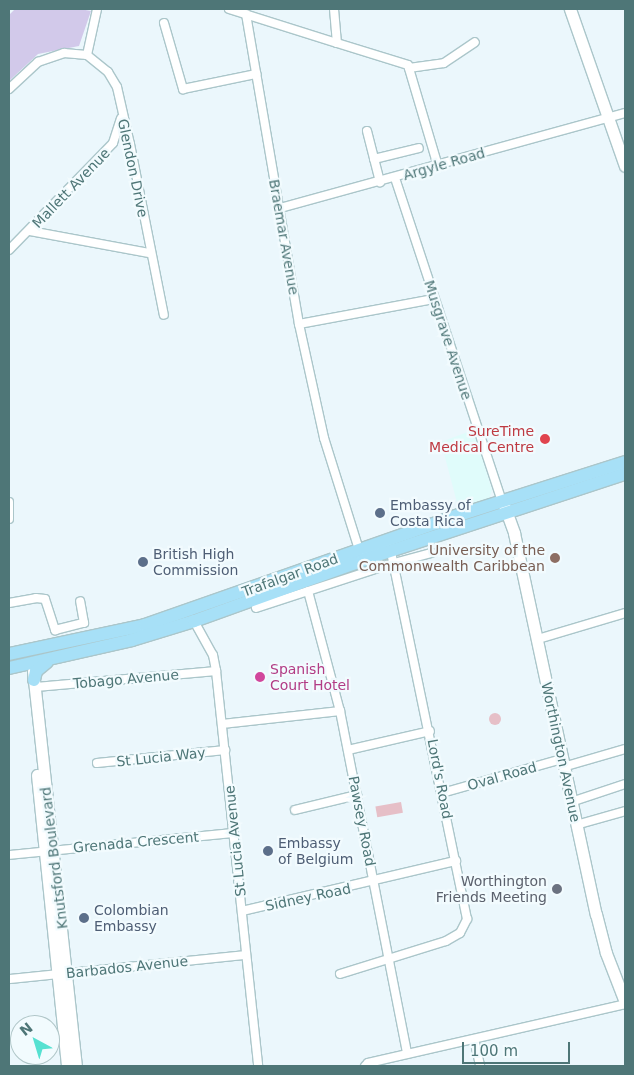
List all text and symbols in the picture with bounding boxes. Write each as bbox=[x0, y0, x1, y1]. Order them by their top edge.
street label: Glendon Drive bbox=[114, 117, 152, 219]
street label: Argyle Road bbox=[401, 144, 487, 184]
street label: Mallett Avenue bbox=[29, 145, 113, 231]
street label: Braemar Avenue bbox=[266, 178, 302, 296]
street label: Musgrave Avenue bbox=[421, 278, 475, 402]
place label: SureTime Medical Centre bbox=[429, 423, 534, 456]
marker: SureTime Medical Centre bbox=[538, 432, 552, 446]
place label: Embassy of Costa Rica bbox=[390, 497, 471, 530]
marker: Embassy of Costa Rica bbox=[374, 507, 386, 519]
place label: University of the Commonwealth Caribbean bbox=[359, 542, 545, 574]
place label: British High Commission bbox=[153, 546, 238, 578]
street label: Trafalgar Road bbox=[240, 550, 340, 600]
marker: University of the Commonwealth Caribbean bbox=[549, 552, 561, 564]
marker: British High Commission bbox=[137, 556, 149, 568]
place label: Spanish Court Hotel bbox=[270, 661, 350, 694]
street label: Tobago Avenue bbox=[72, 666, 180, 692]
marker: Spanish Court Hotel bbox=[254, 671, 266, 683]
street label: Worthington Avenue bbox=[538, 680, 584, 824]
street label: Lord's Road bbox=[424, 738, 456, 820]
street label: St Lucia Way bbox=[116, 744, 206, 770]
street label: Oval Road bbox=[465, 758, 539, 794]
street label: Pawsey Road bbox=[345, 774, 379, 868]
street label: St Lucia Avenue bbox=[221, 784, 249, 898]
street label: Knutsford Boulevard bbox=[37, 786, 71, 930]
street label: Grenada Crescent bbox=[72, 828, 200, 856]
place label: Embassy of Belgium bbox=[278, 835, 353, 868]
marker: Embassy of Belgium bbox=[262, 845, 274, 857]
place label: Worthington Friends Meeting bbox=[436, 873, 547, 906]
street label: Sidney Road bbox=[264, 880, 352, 914]
marker: Worthington Friends Meeting bbox=[551, 883, 563, 895]
place label: Colombian Embassy bbox=[94, 902, 169, 934]
marker: Colombian Embassy bbox=[78, 912, 90, 924]
street label: Barbados Avenue bbox=[65, 952, 189, 982]
north arrow bbox=[10, 1015, 60, 1065]
text: N bbox=[17, 1019, 36, 1039]
scale bar bbox=[464, 1032, 572, 1064]
text: 100 m bbox=[470, 1042, 518, 1060]

